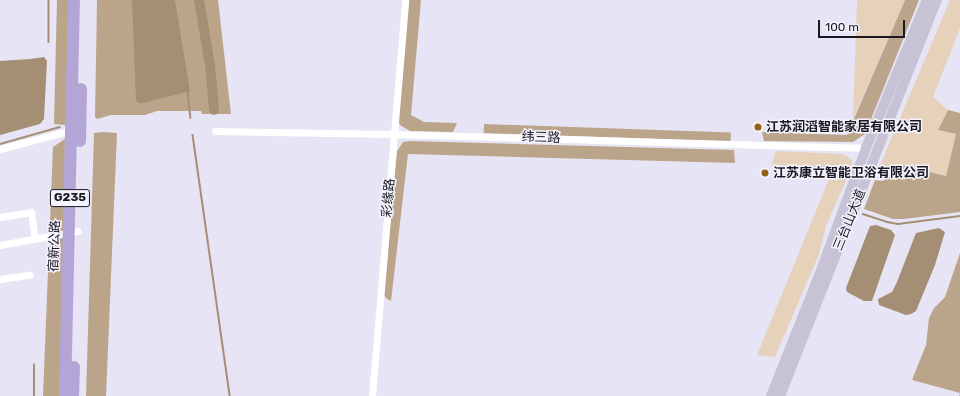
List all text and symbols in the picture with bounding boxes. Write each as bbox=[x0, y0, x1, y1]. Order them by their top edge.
scale bar bbox=[820, 12, 907, 38]
text: 100 m bbox=[825, 20, 859, 34]
place label: 江苏润滔智能家居有限公司 bbox=[766, 119, 922, 135]
marker: 江苏润滔智能家居有限公司 bbox=[753, 122, 763, 132]
street label: 纬三路 bbox=[521, 130, 561, 146]
place label: 江苏康立智能卫浴有限公司 bbox=[773, 165, 929, 181]
marker: 江苏康立智能卫浴有限公司 bbox=[760, 168, 770, 178]
street label: 彩缘路 bbox=[380, 178, 398, 218]
street label: 三台山大道 bbox=[831, 187, 869, 253]
road number: G235 bbox=[49, 188, 91, 208]
street label: 宿新公路 bbox=[46, 220, 64, 272]

